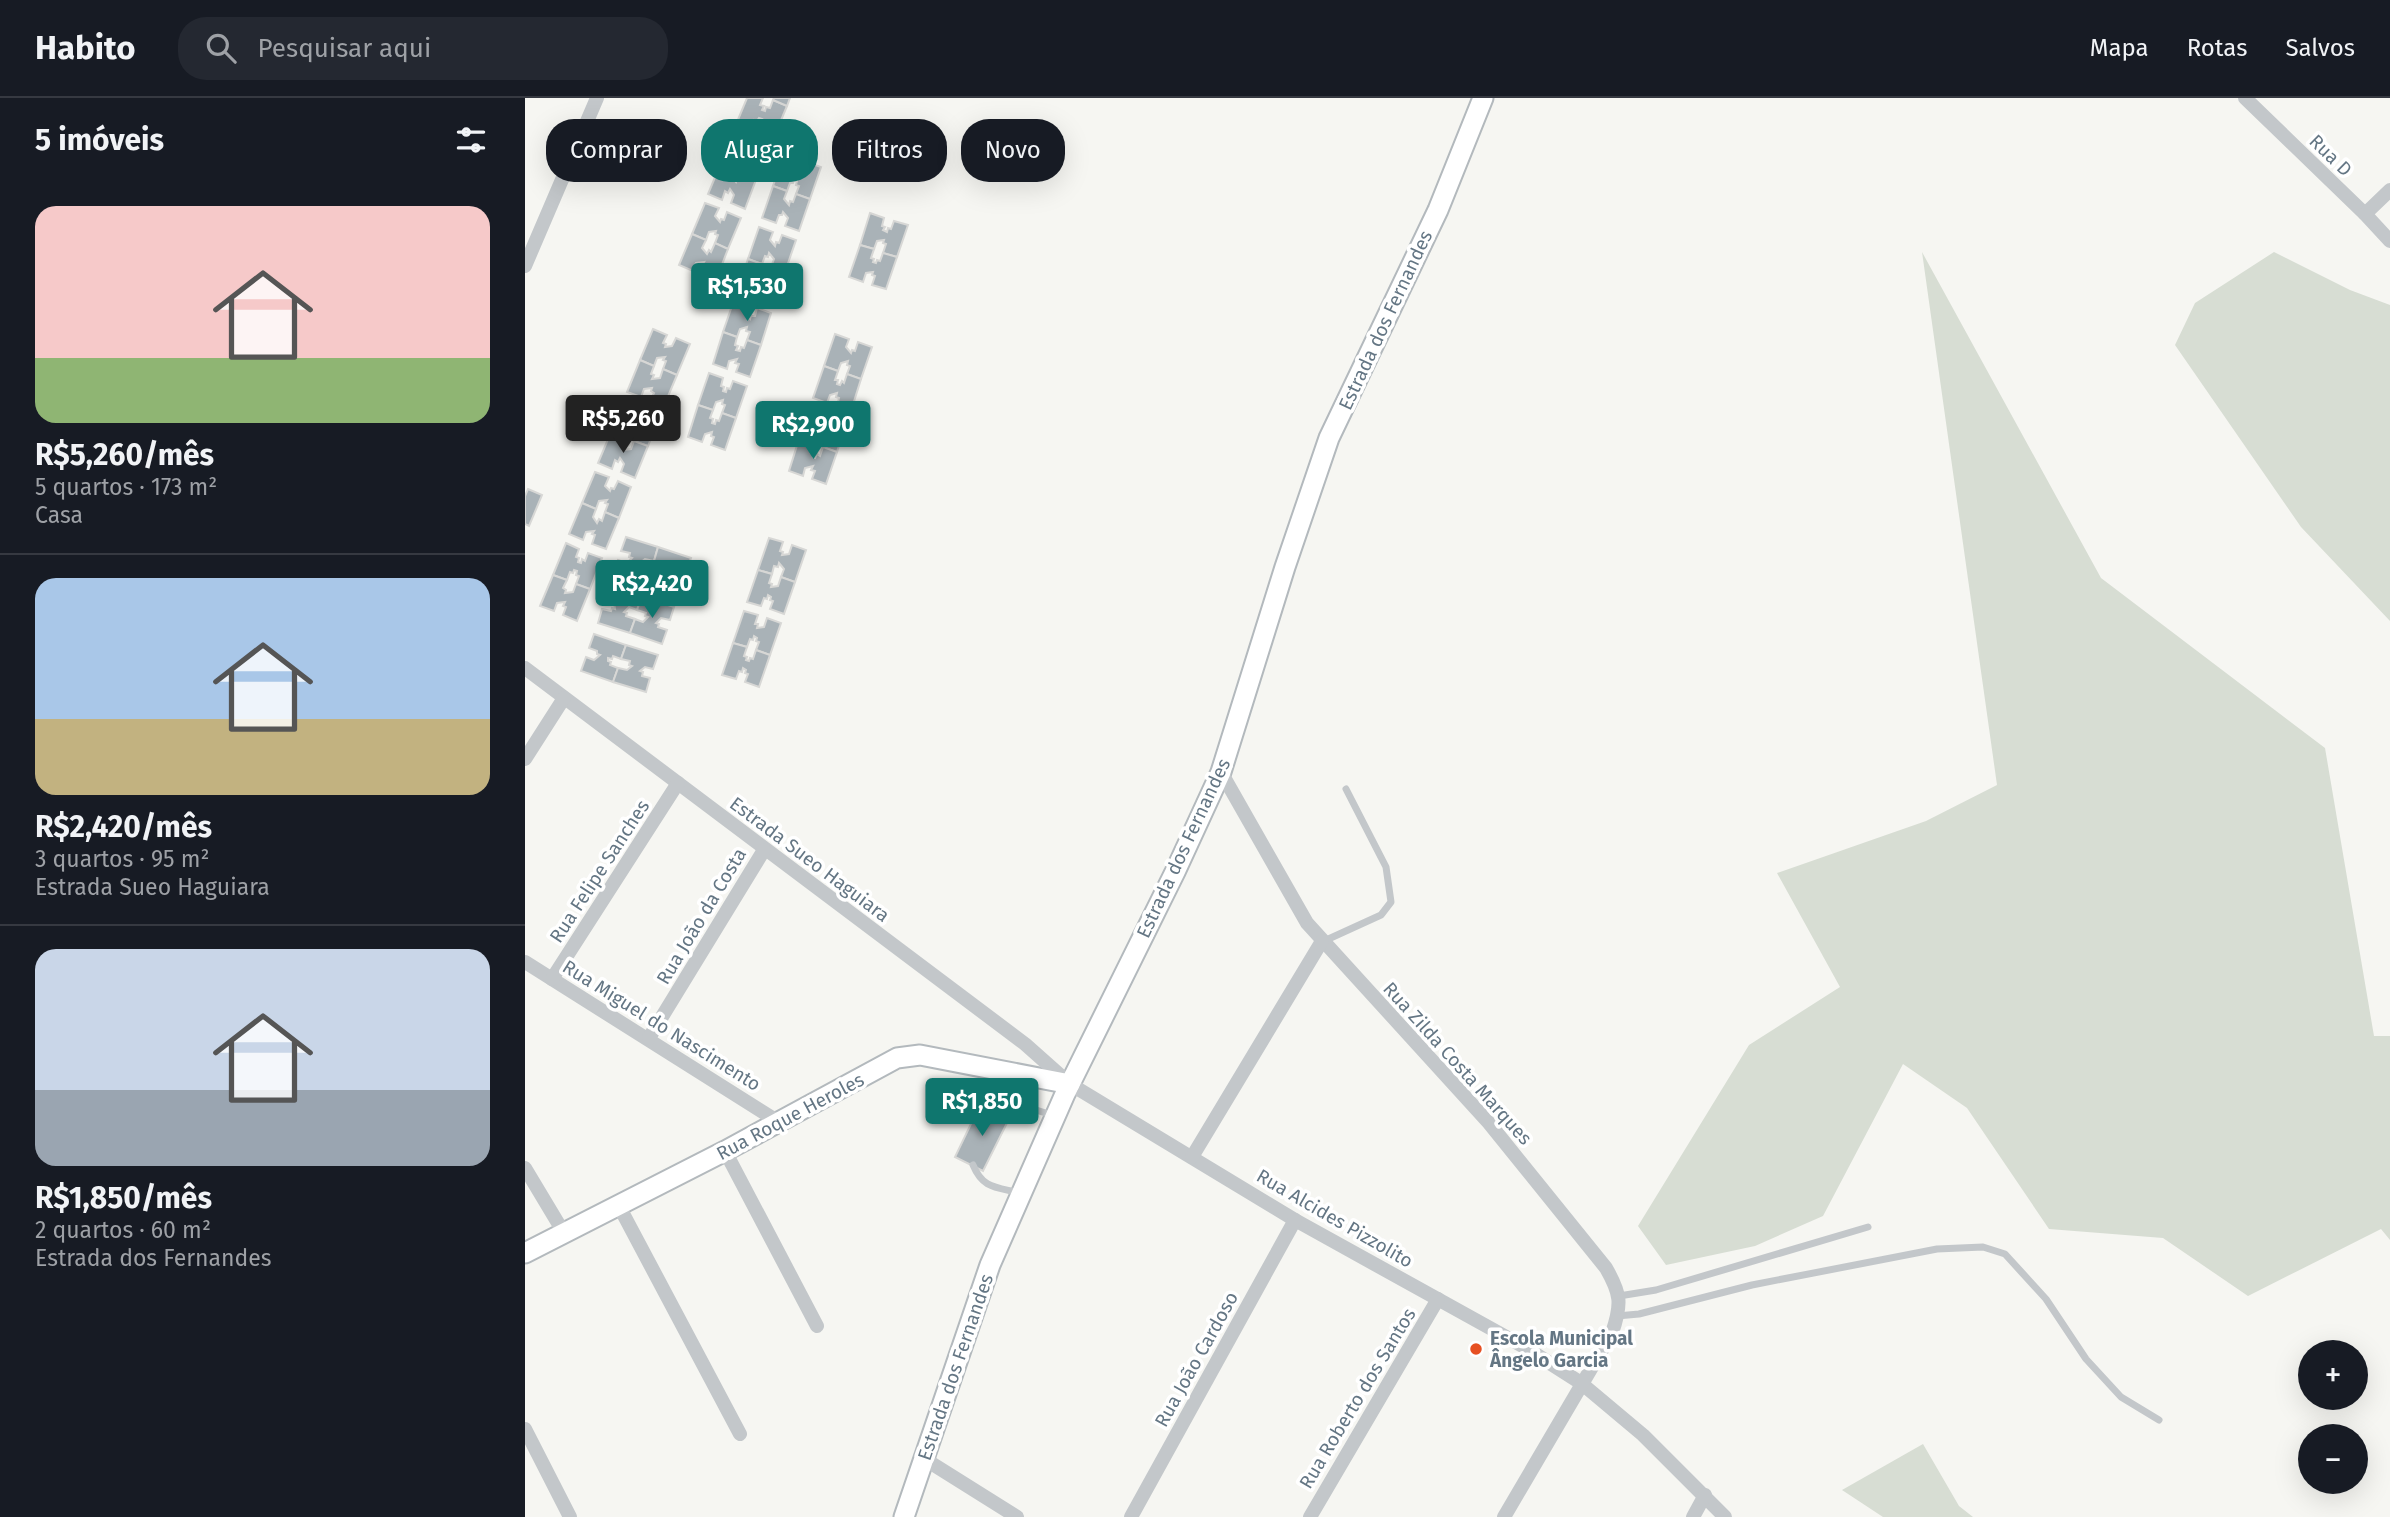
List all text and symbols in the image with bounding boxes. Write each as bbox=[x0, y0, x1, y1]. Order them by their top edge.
search box bbox=[178, 17, 668, 80]
text: Habito bbox=[35, 28, 136, 68]
icon: search bbox=[202, 29, 240, 67]
text: Pesquisar aqui bbox=[258, 33, 431, 64]
text: Mapa bbox=[2090, 34, 2149, 62]
text: Rotas bbox=[2187, 34, 2247, 62]
text: Salvos bbox=[2285, 34, 2355, 62]
chip: Comprar bbox=[546, 119, 687, 182]
chip: Alugar bbox=[701, 119, 818, 182]
chip: Filtros bbox=[832, 119, 947, 182]
chip: Novo bbox=[961, 119, 1065, 182]
icon: filters bbox=[452, 121, 490, 159]
text: 5 imóveis bbox=[35, 122, 164, 158]
street label: Rua D bbox=[2305, 130, 2357, 181]
street label: Estrada dos Fernandes bbox=[1334, 227, 1437, 414]
icon: home bbox=[200, 252, 326, 378]
pin: R$1,530 bbox=[682, 264, 812, 323]
text: R$1,530 bbox=[707, 272, 787, 300]
pin: R$5,260 bbox=[558, 396, 688, 455]
pin: R$2,900 bbox=[748, 402, 878, 461]
text: R$5,260 bbox=[582, 404, 664, 432]
text: R$2,900 bbox=[771, 410, 855, 438]
text: R$5,260/mês bbox=[35, 437, 214, 473]
text: 5 quartos · 173 m² bbox=[35, 473, 217, 501]
text: Casa bbox=[35, 501, 83, 529]
pin: R$2,420 bbox=[587, 560, 717, 620]
text: R$2,420 bbox=[611, 569, 693, 597]
icon: home bbox=[200, 624, 326, 750]
street label: Estrada dos Fernandes bbox=[1132, 755, 1235, 942]
street label: Estrada Sueo Haguiara bbox=[725, 792, 894, 927]
street label: Rua Felipe Sanches bbox=[545, 795, 654, 947]
text: R$2,420/mês bbox=[35, 809, 212, 845]
street label: Rua João da Costa bbox=[652, 844, 751, 989]
text: 3 quartos · 95 m² bbox=[35, 845, 209, 873]
text: Estrada Sueo Haguiara bbox=[35, 873, 270, 901]
street label: Rua Miguel do Nascimento bbox=[558, 955, 765, 1096]
street label: Rua Zilda Costa Marques bbox=[1378, 977, 1537, 1150]
icon: home bbox=[200, 995, 326, 1121]
street label: Rua Roque Heroles bbox=[712, 1068, 868, 1165]
pin: R$1,850 bbox=[917, 1079, 1047, 1138]
text: R$1,850 bbox=[941, 1087, 1023, 1115]
street label: Rua Alcides Pizzolito bbox=[1252, 1164, 1417, 1273]
text: R$1,850/mês bbox=[35, 1180, 212, 1216]
text: 2 quartos · 60 m² bbox=[35, 1216, 211, 1244]
text: Estrada dos Fernandes bbox=[35, 1244, 272, 1272]
street label: Estrada dos Fernandes bbox=[913, 1271, 998, 1463]
street label: Rua João Cardoso bbox=[1150, 1288, 1243, 1431]
street label: Rua Roberto dos Santos bbox=[1294, 1304, 1421, 1493]
place label: Escola Municipal Ângelo Garcia bbox=[1489, 1327, 1633, 1372]
map controls bbox=[2298, 1340, 2368, 1494]
button: + bbox=[2298, 1340, 2368, 1410]
marker: Escola Municipal Ângelo Garcia bbox=[1468, 1341, 1484, 1357]
button: − bbox=[2298, 1424, 2368, 1494]

